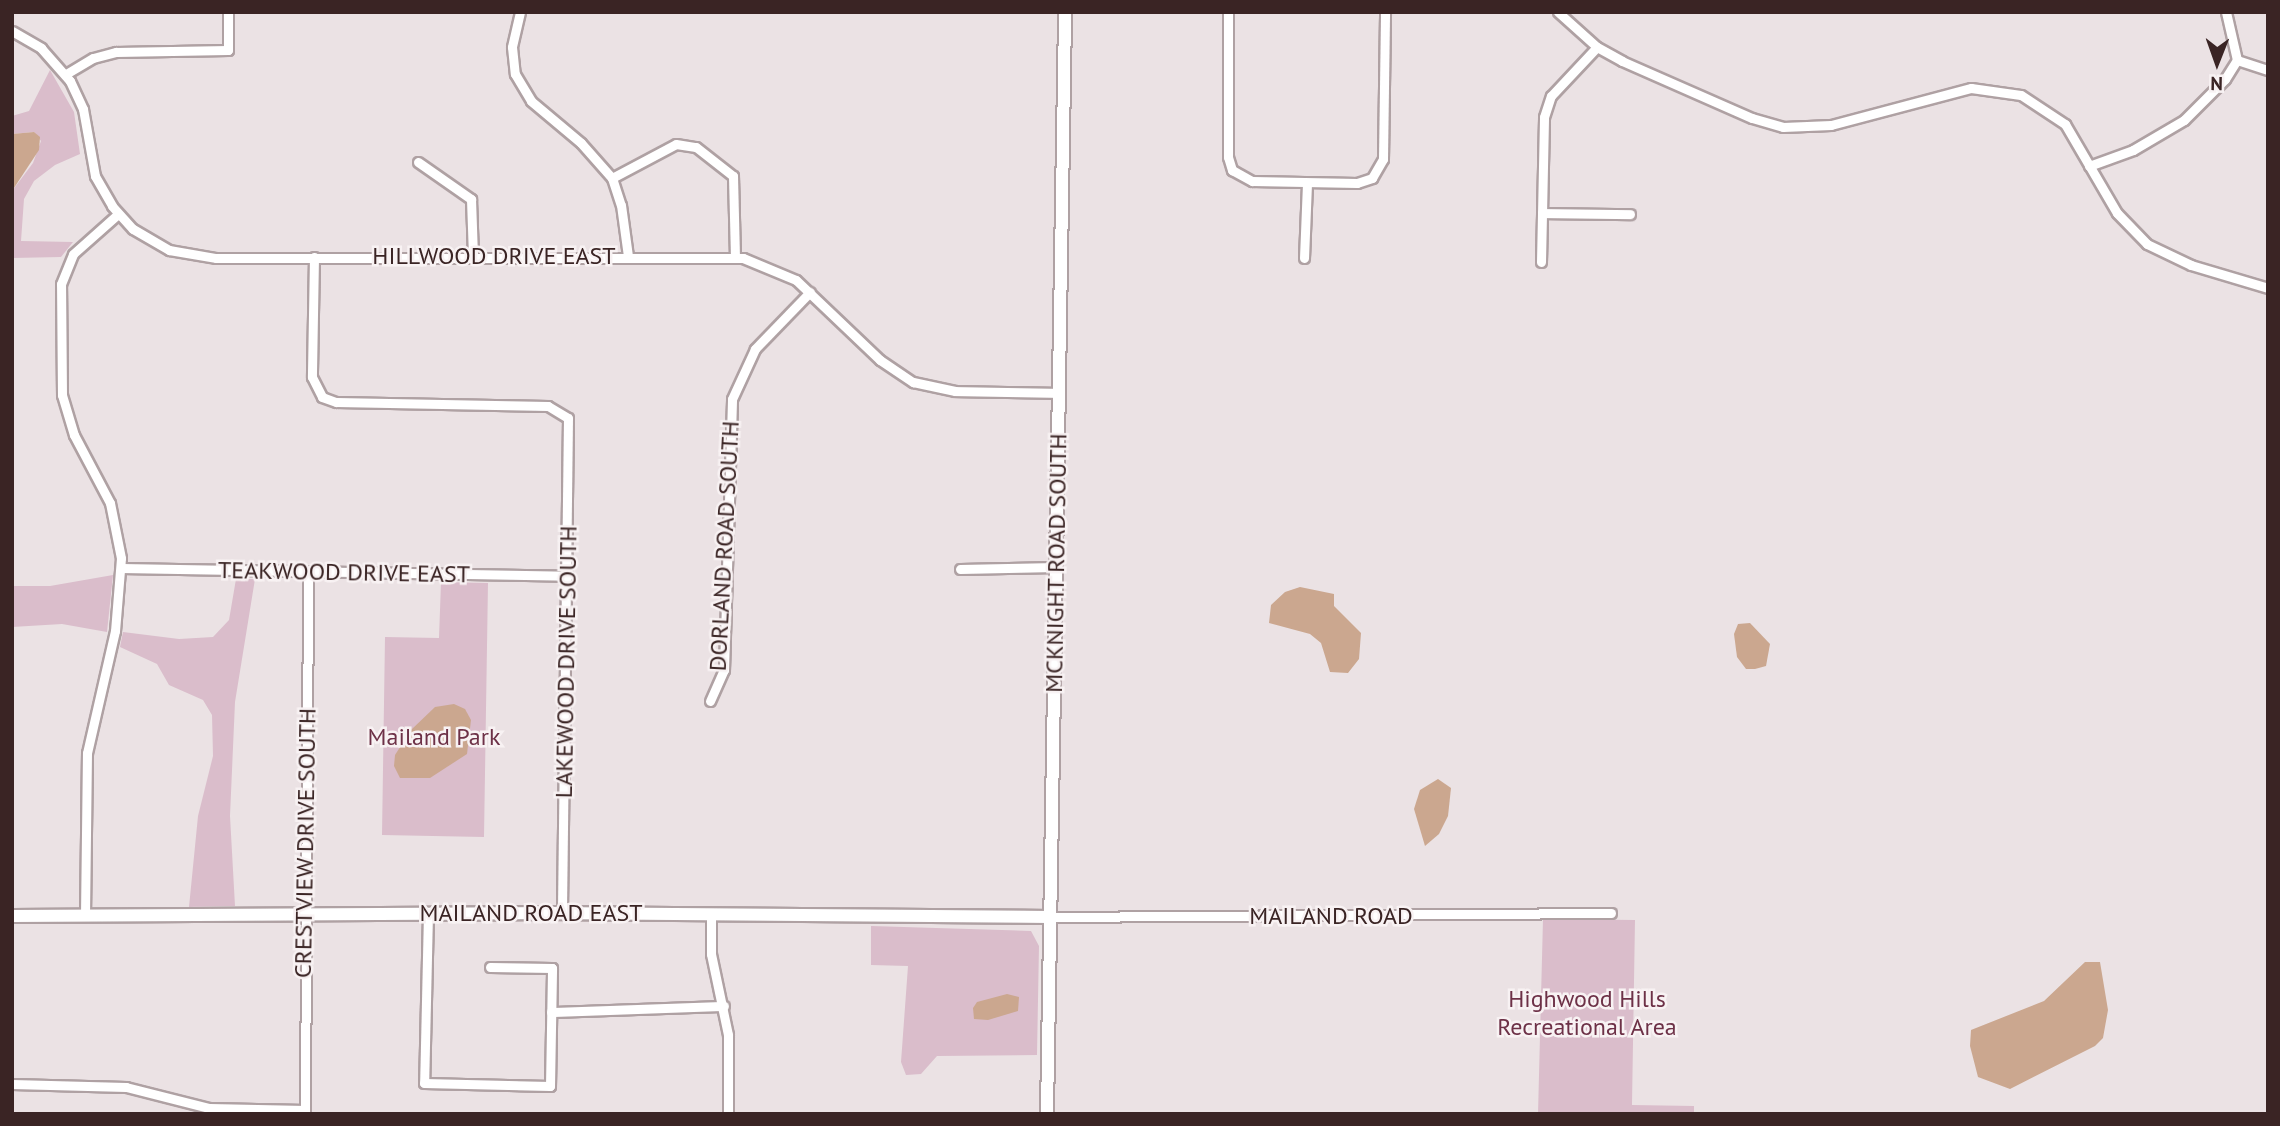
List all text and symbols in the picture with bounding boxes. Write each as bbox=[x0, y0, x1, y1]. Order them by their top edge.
north arrow bbox=[2182, 28, 2252, 98]
text: N bbox=[2210, 72, 2223, 96]
street label: HILLWOOD DRIVE EAST bbox=[372, 242, 616, 270]
street label: DORLAND ROAD SOUTH bbox=[703, 420, 745, 672]
street label: MCKNIGHT ROAD SOUTH bbox=[1039, 433, 1073, 693]
street label: LAKEWOOD DRIVE SOUTH bbox=[549, 525, 583, 799]
street label: TEAKWOOD DRIVE EAST bbox=[218, 555, 470, 589]
street label: CRESTVIEW DRIVE SOUTH bbox=[288, 707, 322, 979]
park label: Mailand Park bbox=[368, 723, 500, 751]
street label: MAILAND ROAD EAST bbox=[419, 899, 643, 927]
street label: MAILAND ROAD bbox=[1249, 902, 1413, 930]
park label: Highwood Hills Recreational Area bbox=[1497, 985, 1677, 1041]

